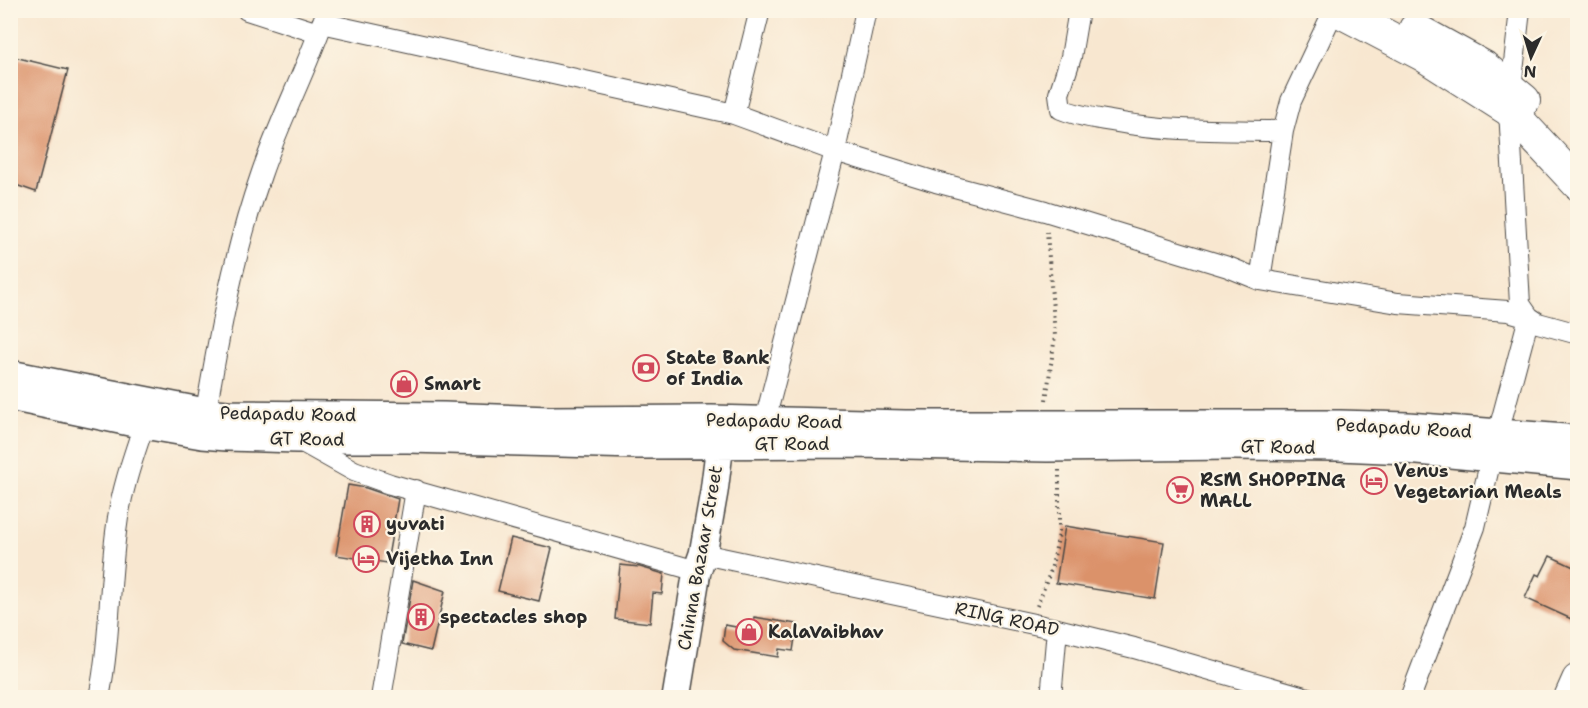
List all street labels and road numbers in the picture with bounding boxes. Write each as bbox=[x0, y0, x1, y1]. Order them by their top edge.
street label: Pedapadu Road bbox=[220, 401, 356, 427]
street label: Pedapadu Road bbox=[706, 408, 842, 434]
street label: Pedapadu Road bbox=[1335, 412, 1473, 444]
street label: GT Road bbox=[269, 426, 345, 452]
street label: GT Road bbox=[754, 432, 830, 456]
street label: GT Road bbox=[1240, 434, 1316, 460]
street label: Chinna Bazaar Street bbox=[672, 464, 728, 652]
street label: RING ROAD bbox=[953, 596, 1061, 642]

